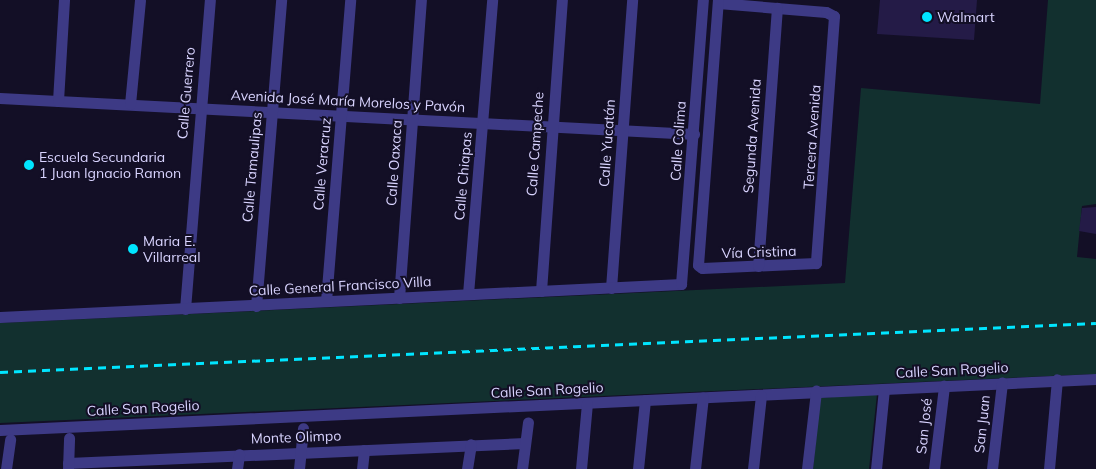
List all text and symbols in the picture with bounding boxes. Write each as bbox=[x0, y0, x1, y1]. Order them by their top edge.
place label: Walmart bbox=[937, 9, 995, 25]
marker: Walmart bbox=[921, 11, 933, 23]
street label: Calle Guerrero bbox=[174, 46, 198, 140]
street label: Segunda Avenida bbox=[740, 78, 764, 194]
street label: Tercera Avenida bbox=[800, 84, 824, 190]
street label: Avenida José María Morelos y Pavón bbox=[230, 86, 466, 116]
street label: Calle Campeche bbox=[523, 91, 547, 197]
street label: Calle Yucatán bbox=[596, 99, 618, 187]
street label: Calle Colima bbox=[667, 100, 689, 182]
street label: Calle Tamaulipas bbox=[239, 111, 265, 223]
street label: Calle Veracruz bbox=[310, 117, 334, 211]
street label: Calle Oaxaca bbox=[383, 120, 405, 206]
street label: Calle Chiapas bbox=[451, 131, 475, 221]
place label: Escuela Secundaria 1 Juan Ignacio Ramon bbox=[39, 149, 181, 182]
marker: Escuela Secundaria 1 Juan Ignacio Ramon bbox=[23, 159, 35, 171]
place label: Maria E. Villarreal bbox=[143, 233, 201, 266]
street label: Vía Cristina bbox=[721, 242, 797, 262]
marker: Maria E. Villarreal bbox=[127, 243, 139, 255]
street label: Calle General Francisco Villa bbox=[248, 273, 432, 299]
street label: Calle San Rogelio bbox=[895, 359, 1009, 381]
street label: Calle San Rogelio bbox=[490, 379, 604, 401]
street label: San Juan bbox=[971, 394, 993, 454]
street label: Calle San Rogelio bbox=[86, 397, 200, 419]
street label: San José bbox=[913, 397, 935, 455]
street label: Monte Olimpo bbox=[251, 427, 341, 447]

